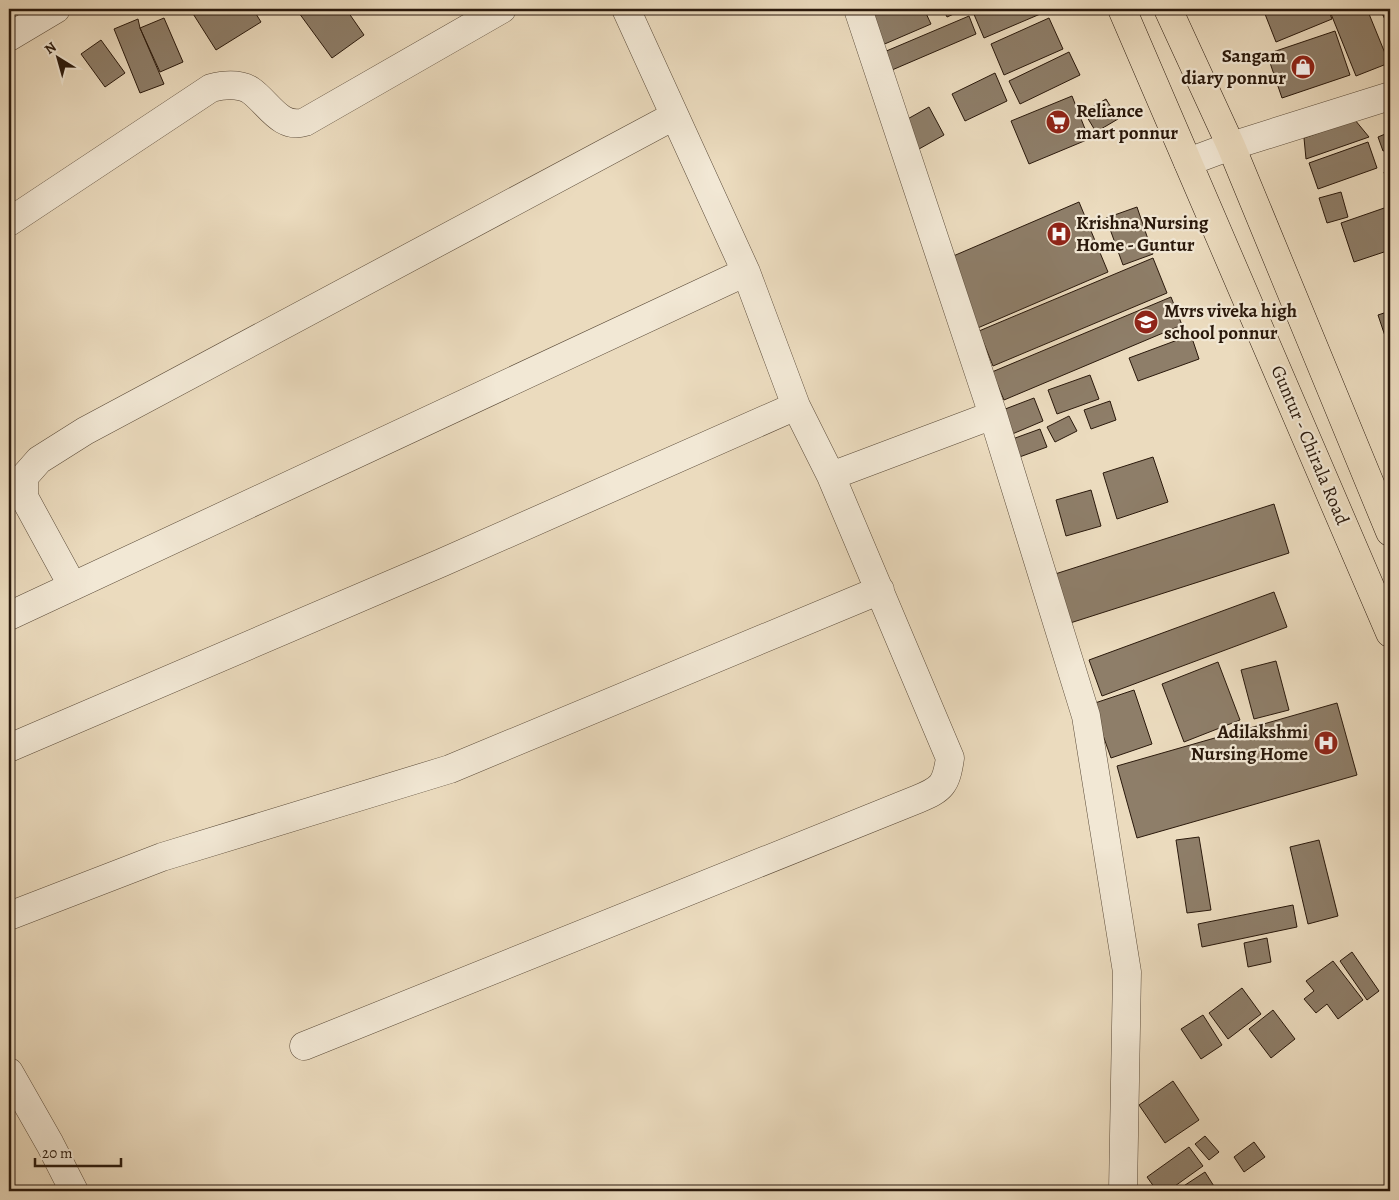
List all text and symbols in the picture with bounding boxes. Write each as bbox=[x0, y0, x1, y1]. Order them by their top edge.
north arrow bbox=[32, 32, 82, 82]
text: N bbox=[41, 37, 60, 59]
place label: Sangam diary ponnur bbox=[1181, 43, 1286, 91]
shop icon: Sangam diary ponnur bbox=[1290, 54, 1316, 80]
place label: Reliance mart ponnur bbox=[1076, 98, 1178, 146]
supermarket icon: Reliance mart ponnur bbox=[1045, 109, 1071, 135]
place label: Krishna Nursing Home - Guntur bbox=[1076, 210, 1209, 258]
hospital icon: Krishna Nursing Home - Guntur bbox=[1046, 221, 1072, 247]
place label: Mvrs viveka high school ponnur bbox=[1164, 298, 1297, 346]
school or university icon: Mvrs viveka high school ponnur bbox=[1133, 309, 1159, 335]
street label: Guntur - Chirala Road bbox=[1265, 361, 1356, 529]
place label: Adilakshmi Nursing Home bbox=[1191, 719, 1308, 767]
hospital icon: Adilakshmi Nursing Home bbox=[1313, 730, 1339, 756]
scale bar bbox=[35, 1135, 121, 1167]
text: 20 m bbox=[42, 1143, 73, 1163]

